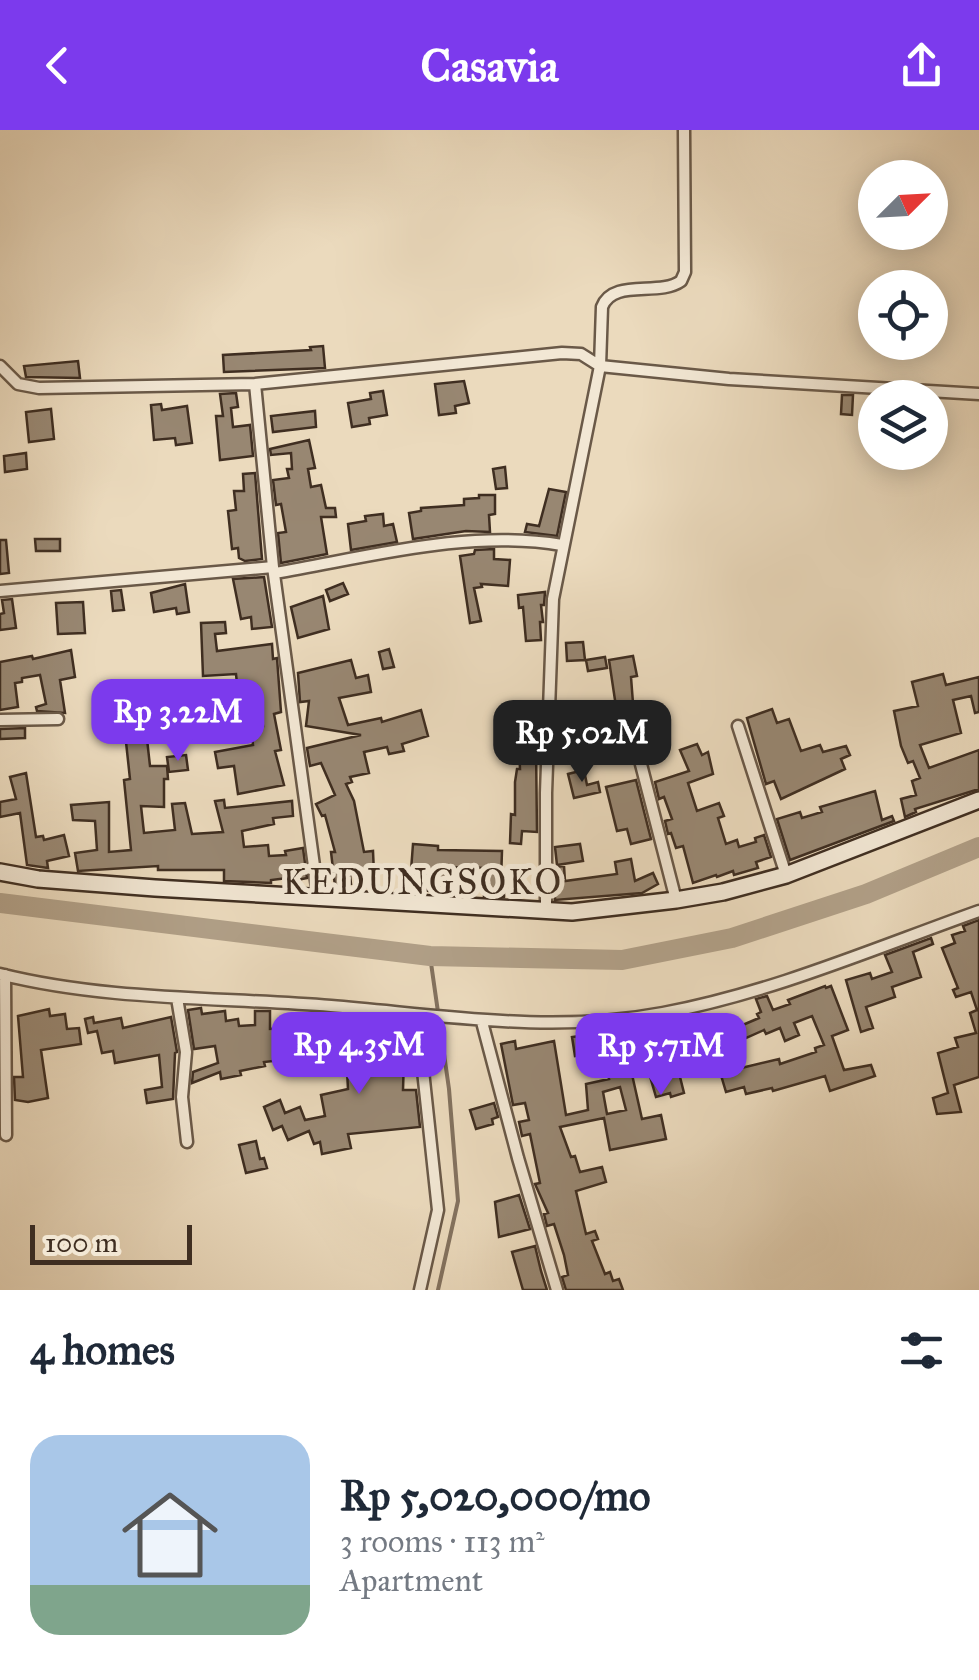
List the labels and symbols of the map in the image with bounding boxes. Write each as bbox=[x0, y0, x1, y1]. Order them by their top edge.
north arrow bbox=[858, 160, 948, 250]
pin: Rp 3.22M bbox=[75, 679, 281, 764]
pin: Rp 5.02M bbox=[479, 700, 685, 785]
district label: KEDUNGSOKO bbox=[282, 861, 564, 904]
pin: Rp 4.35M bbox=[256, 1012, 462, 1097]
pin: Rp 5.71M bbox=[558, 1013, 764, 1098]
scale bar bbox=[30, 1220, 192, 1264]

